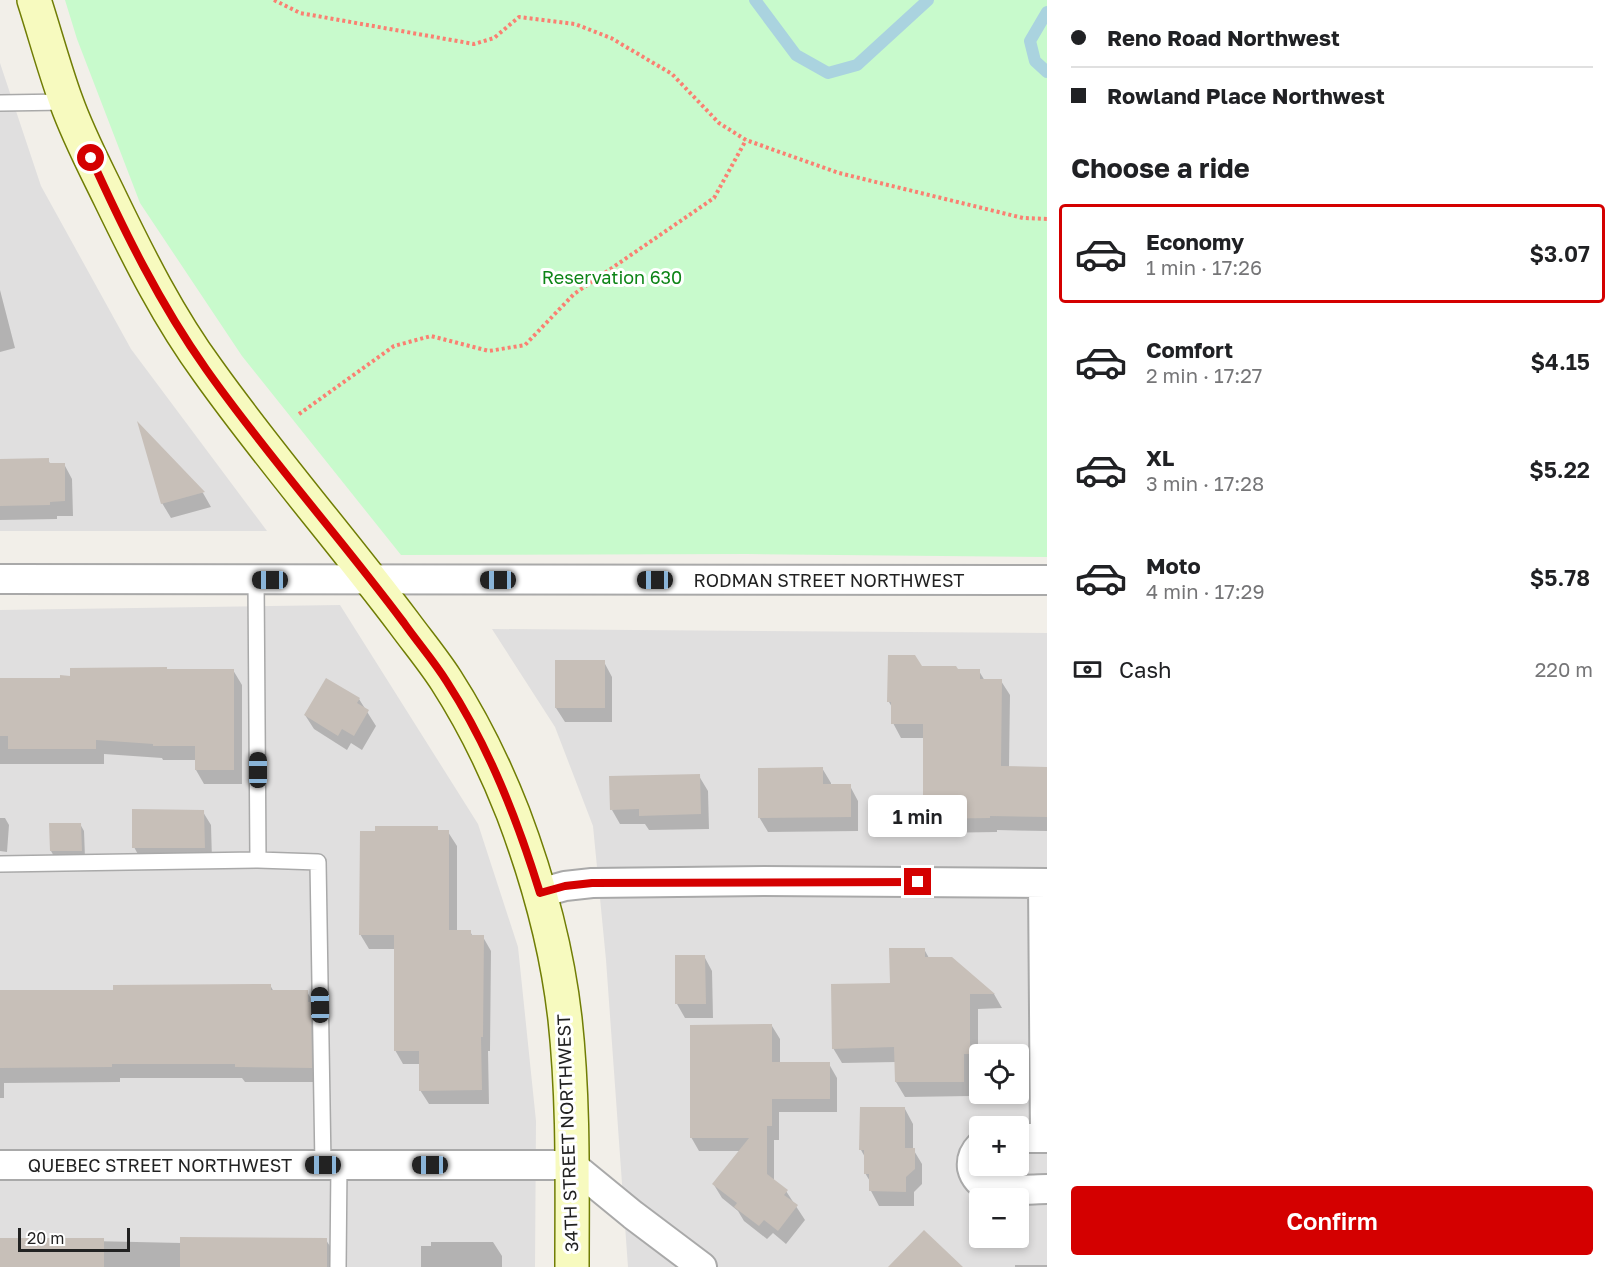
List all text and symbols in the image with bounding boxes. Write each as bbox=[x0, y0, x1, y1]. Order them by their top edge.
text: Reno Road Northwest bbox=[1107, 24, 1340, 51]
text: Rowland Place Northwest bbox=[1107, 82, 1385, 109]
route start bbox=[77, 144, 104, 171]
text: Choose a ride bbox=[1071, 152, 1250, 184]
icon: car bbox=[1074, 227, 1128, 281]
text: Economy bbox=[1146, 228, 1244, 255]
text: $3.07 bbox=[1529, 240, 1590, 267]
text: 1 min · 17:26 bbox=[1146, 255, 1262, 279]
park label: Reservation 630 bbox=[542, 266, 682, 288]
icon: car bbox=[1074, 335, 1128, 389]
text: Comfort bbox=[1146, 336, 1233, 363]
text: $4.15 bbox=[1531, 348, 1590, 375]
text: 2 min · 17:27 bbox=[1146, 363, 1262, 387]
icon: car bbox=[1074, 443, 1128, 497]
text: XL bbox=[1146, 444, 1174, 471]
text: $5.22 bbox=[1529, 456, 1590, 483]
text: 3 min · 17:28 bbox=[1146, 471, 1264, 495]
icon: car bbox=[1074, 551, 1128, 605]
text: Moto bbox=[1146, 552, 1201, 579]
text: $5.78 bbox=[1530, 564, 1590, 591]
street label: RODMAN STREET NORTHWEST bbox=[693, 569, 965, 591]
car bbox=[252, 571, 288, 589]
car bbox=[480, 571, 516, 589]
car bbox=[637, 571, 673, 589]
text: 4 min · 17:29 bbox=[1146, 579, 1265, 603]
icon: cash bbox=[1071, 653, 1104, 686]
text: Cash bbox=[1119, 656, 1172, 683]
text: 220 m bbox=[1535, 657, 1593, 681]
car bbox=[249, 752, 267, 788]
callout: 1 min bbox=[868, 795, 968, 837]
text: 1 min bbox=[892, 804, 943, 828]
route end bbox=[904, 868, 931, 895]
car bbox=[311, 987, 329, 1023]
street label: 34TH STREET NORTHWEST bbox=[552, 1014, 582, 1252]
map controls bbox=[969, 1044, 1029, 1248]
button: locate bbox=[969, 1044, 1029, 1104]
button: + bbox=[969, 1116, 1029, 1176]
street label: QUEBEC STREET NORTHWEST bbox=[28, 1154, 292, 1176]
car bbox=[305, 1156, 341, 1174]
car bbox=[412, 1156, 448, 1174]
button: Confirm bbox=[1071, 1186, 1593, 1255]
button: − bbox=[969, 1188, 1029, 1248]
scale bar bbox=[18, 1225, 130, 1252]
text: 20 m bbox=[27, 1228, 64, 1248]

